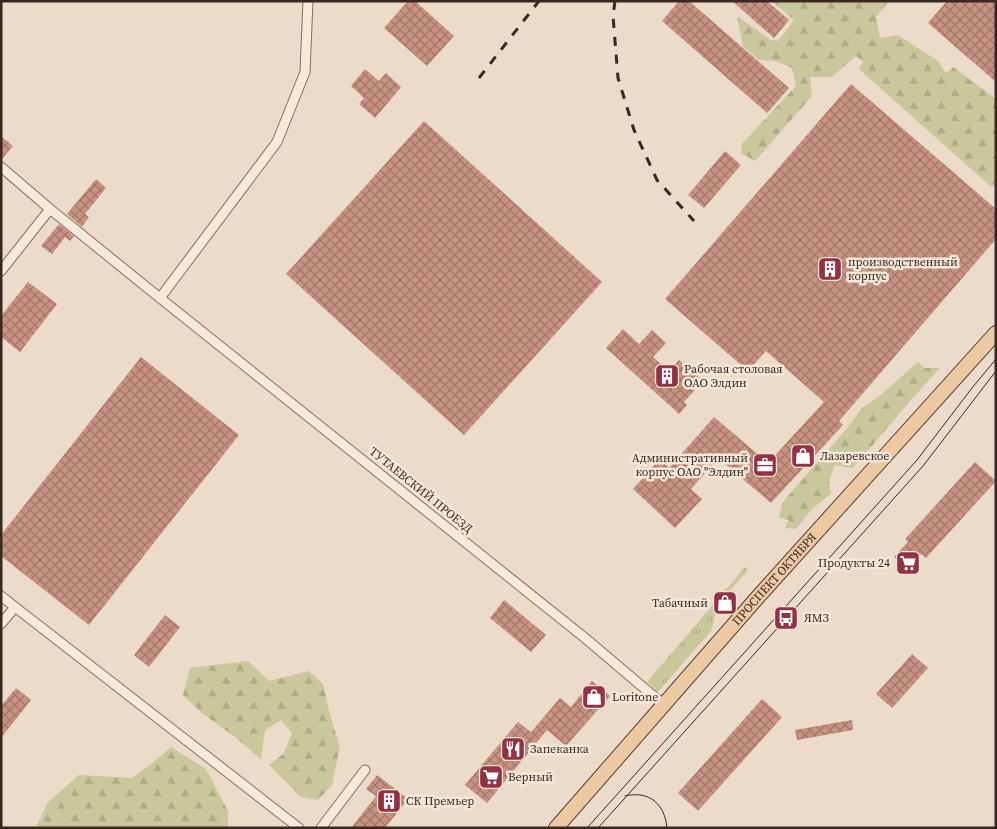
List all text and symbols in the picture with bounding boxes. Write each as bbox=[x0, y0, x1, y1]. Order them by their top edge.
place label: производственный корпус bbox=[848, 254, 958, 284]
building icon: производственный корпус bbox=[817, 256, 843, 282]
place label: Рабочая столовая ОАО Элдин bbox=[684, 361, 783, 391]
building icon: Рабочая столовая ОАО Элдин bbox=[654, 363, 680, 389]
street label: ТУТАЕВСКИЙ ПРОЕЗД bbox=[366, 443, 476, 537]
shop icon: Лазаревское bbox=[790, 443, 816, 469]
place label: Лазаревское bbox=[820, 448, 890, 464]
place label: Административный корпус ОАО "Элдин" bbox=[632, 450, 748, 480]
office icon: Административный корпус ОАО "Элдин" bbox=[752, 452, 778, 478]
street label: ПРОСПЕКТ ОКТЯБРЯ bbox=[729, 529, 820, 629]
supermarket icon: Продукты 24 bbox=[895, 550, 921, 576]
place label: Продукты 24 bbox=[818, 555, 890, 571]
shop icon: Табачный bbox=[712, 590, 738, 616]
place label: Табачный bbox=[652, 595, 708, 611]
bus stop icon: ЯМЗ bbox=[773, 605, 799, 631]
place label: ЯМЗ bbox=[804, 610, 830, 626]
shop icon: Loritone bbox=[581, 684, 607, 710]
place label: Loritone bbox=[612, 689, 658, 705]
restaurant icon: Запеканка bbox=[500, 736, 526, 762]
place label: Запеканка bbox=[530, 741, 590, 757]
supermarket icon: Верный bbox=[478, 764, 504, 790]
place label: Верный bbox=[508, 769, 553, 785]
building icon: СК Премьер bbox=[376, 788, 402, 814]
place label: СК Премьер bbox=[406, 793, 474, 809]

